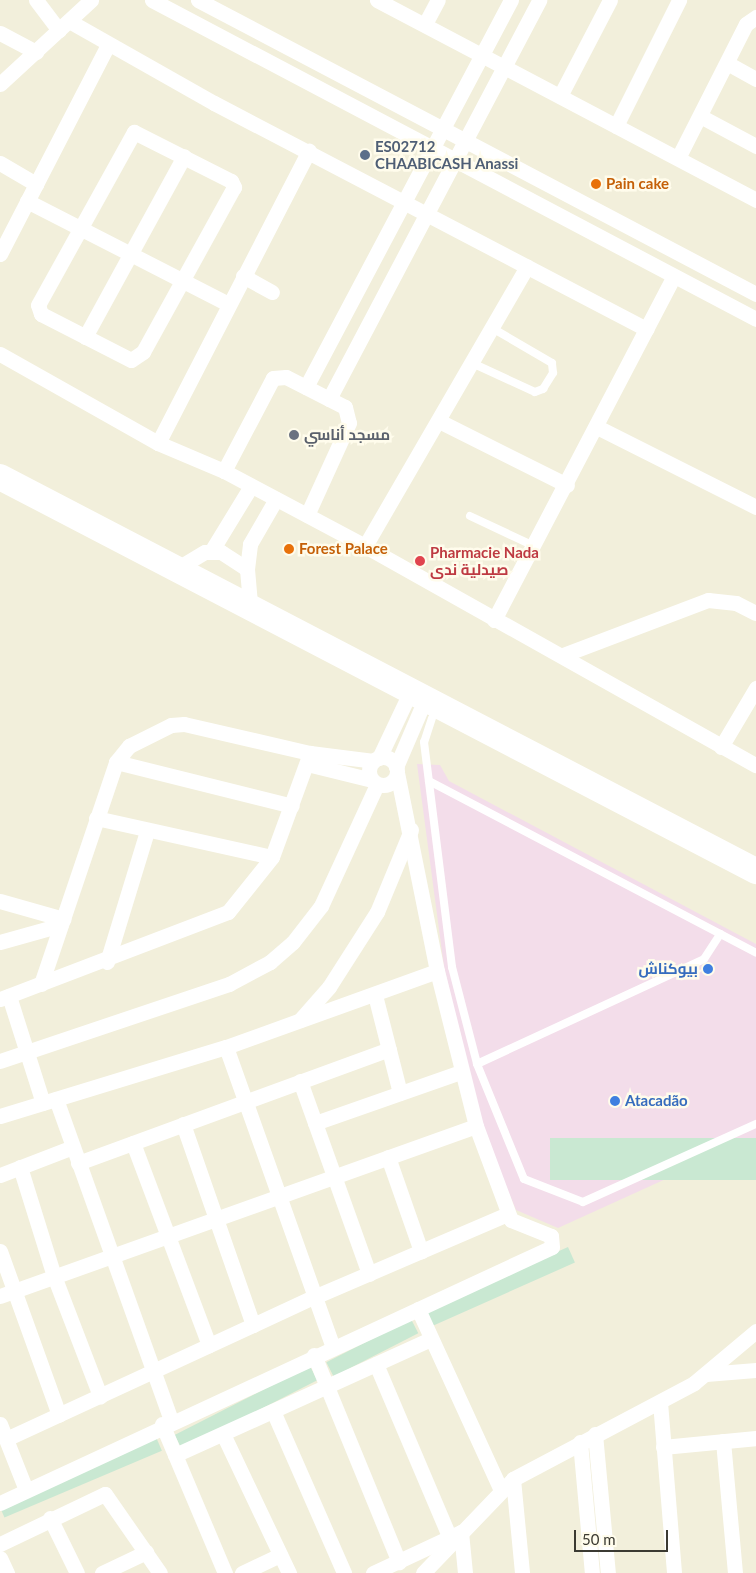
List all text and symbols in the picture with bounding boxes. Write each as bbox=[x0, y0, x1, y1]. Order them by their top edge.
place label: ES02712 CHAABICASH Anassi bbox=[375, 137, 519, 172]
marker: ES02712 CHAABICASH Anassi bbox=[359, 149, 371, 161]
place label: Pain cake bbox=[606, 175, 669, 193]
marker: Pain cake bbox=[590, 178, 602, 190]
place label: مسجد أناسي bbox=[304, 426, 390, 444]
marker: مسجد أناسي bbox=[288, 429, 300, 441]
place label: Forest Palace bbox=[299, 540, 388, 558]
marker: Forest Palace bbox=[283, 543, 295, 555]
place label: Pharmacie Nada صيدلية ندى bbox=[430, 543, 539, 578]
marker: Pharmacie Nada صيدلية ندى bbox=[414, 555, 426, 567]
place label: بيوكناش bbox=[638, 960, 698, 978]
marker: بيوكناش bbox=[702, 963, 714, 975]
place label: Atacadão bbox=[625, 1092, 688, 1110]
marker: Atacadão bbox=[609, 1095, 621, 1107]
scale bar bbox=[576, 1520, 670, 1552]
text: 50 m bbox=[582, 1530, 616, 1548]

